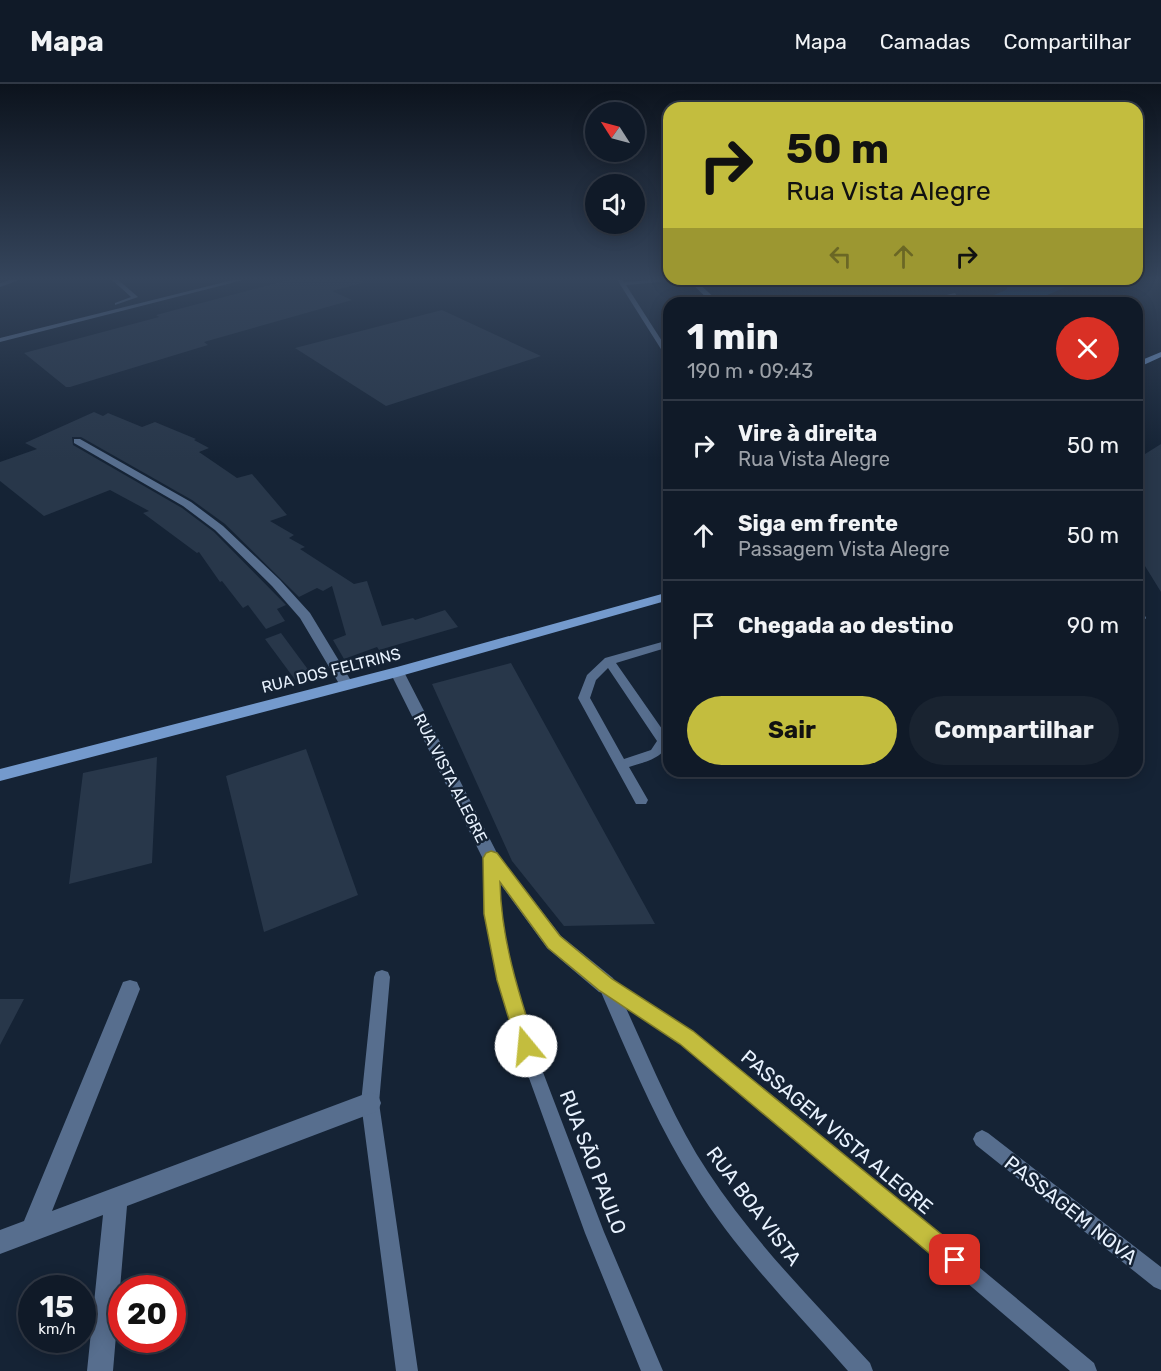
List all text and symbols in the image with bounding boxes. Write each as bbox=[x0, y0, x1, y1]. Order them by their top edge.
text: Mapa bbox=[30, 25, 104, 58]
text: Mapa bbox=[794, 29, 847, 54]
text: Camadas bbox=[880, 29, 970, 54]
text: Compartilhar bbox=[1003, 29, 1131, 54]
north arrow bbox=[585, 102, 645, 162]
map controls bbox=[585, 102, 645, 234]
text: 50 m bbox=[786, 124, 889, 174]
icon: right bbox=[687, 126, 765, 204]
button: sound bbox=[585, 174, 645, 234]
text: Rua Vista Alegre bbox=[786, 175, 991, 207]
icon: left bbox=[824, 240, 857, 273]
icon: ahead bbox=[887, 240, 920, 273]
icon: right bbox=[950, 240, 983, 273]
text: 1 min bbox=[687, 315, 779, 358]
button: close bbox=[1056, 317, 1119, 380]
text: 190 m · 09:43 bbox=[687, 359, 813, 383]
text: Vire à direita bbox=[738, 420, 877, 447]
icon: right bbox=[687, 429, 720, 462]
text: 50 m bbox=[1067, 432, 1119, 459]
text: Rua Vista Alegre bbox=[738, 447, 890, 471]
text: Siga em frente bbox=[738, 510, 898, 537]
icon: ahead bbox=[687, 519, 720, 552]
text: 50 m bbox=[1067, 522, 1119, 549]
text: Passagem Vista Alegre bbox=[738, 537, 950, 561]
icon: arrive bbox=[687, 609, 720, 642]
text: Chegada ao destino bbox=[738, 612, 954, 639]
text: 90 m bbox=[1067, 612, 1119, 639]
street label: RUA DOS FELTRINS bbox=[260, 644, 403, 697]
button: Sair bbox=[687, 696, 897, 765]
button: Compartilhar bbox=[909, 696, 1119, 765]
street label: RUA VISTA ALEGRE bbox=[410, 711, 491, 846]
position arrow bbox=[494, 1014, 558, 1078]
street label: PASSAGEM VISTA ALEGRE bbox=[736, 1045, 938, 1219]
street label: RUA SÃO PAULO bbox=[555, 1087, 631, 1237]
street label: RUA BOA VISTA bbox=[701, 1142, 807, 1270]
street label: PASSAGEM NOVA bbox=[1000, 1151, 1142, 1269]
pin bbox=[929, 1234, 980, 1285]
icon: arrive bbox=[938, 1243, 971, 1276]
speed limit sign: 20 bbox=[108, 1275, 186, 1353]
text: 15 bbox=[40, 1289, 74, 1325]
text: km/h bbox=[38, 1320, 76, 1338]

